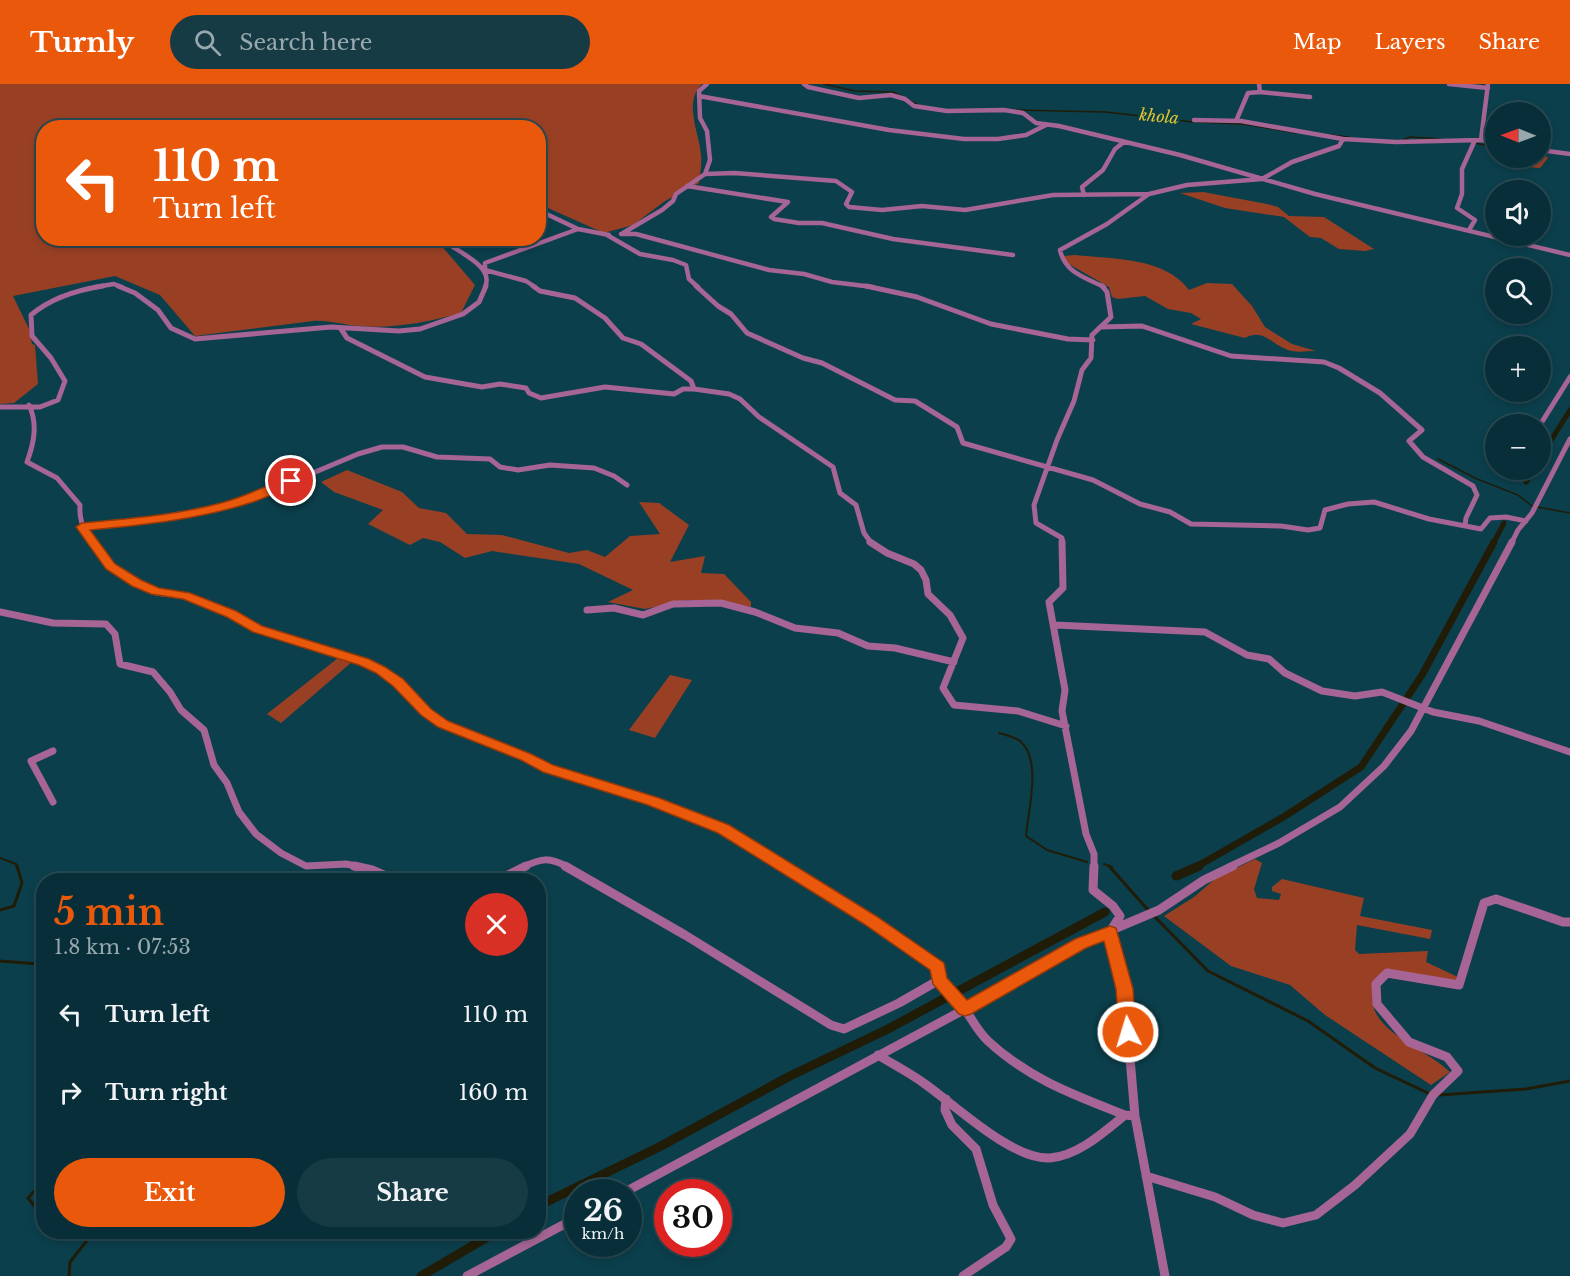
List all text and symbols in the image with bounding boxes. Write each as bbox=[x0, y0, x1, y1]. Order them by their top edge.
search box bbox=[170, 15, 590, 69]
text: Turnly bbox=[30, 25, 134, 60]
icon: search bbox=[191, 26, 224, 59]
text: Search here bbox=[239, 29, 372, 56]
text: Map bbox=[1293, 29, 1342, 55]
text: Layers bbox=[1375, 29, 1446, 55]
text: Share bbox=[1479, 29, 1540, 55]
north arrow bbox=[1485, 102, 1551, 168]
map controls bbox=[1485, 102, 1551, 480]
water label: khola bbox=[1137, 104, 1180, 128]
text: 110 m bbox=[153, 140, 279, 192]
icon: left bbox=[54, 144, 132, 222]
button: sound bbox=[1485, 180, 1551, 246]
text: Turn left bbox=[153, 192, 276, 225]
button: search bbox=[1485, 258, 1551, 324]
button: + bbox=[1485, 336, 1551, 402]
button: − bbox=[1485, 414, 1551, 480]
pin bbox=[265, 455, 316, 506]
icon: arrive bbox=[274, 464, 307, 497]
text: 5 min bbox=[54, 890, 164, 935]
button: close bbox=[465, 893, 528, 956]
text: 1.8 km · 07:53 bbox=[54, 935, 191, 959]
icon: left bbox=[54, 998, 87, 1031]
position arrow bbox=[1096, 1000, 1160, 1064]
text: Turn left bbox=[105, 1001, 210, 1028]
text: 110 m bbox=[463, 1001, 528, 1028]
icon: right bbox=[54, 1076, 87, 1109]
text: Turn right bbox=[105, 1079, 227, 1106]
text: 160 m bbox=[458, 1079, 528, 1106]
button: Exit bbox=[54, 1158, 285, 1227]
button: Share bbox=[297, 1158, 528, 1227]
speed limit sign: 30 bbox=[654, 1179, 732, 1257]
text: 26 bbox=[583, 1192, 623, 1229]
text: km/h bbox=[582, 1224, 624, 1243]

